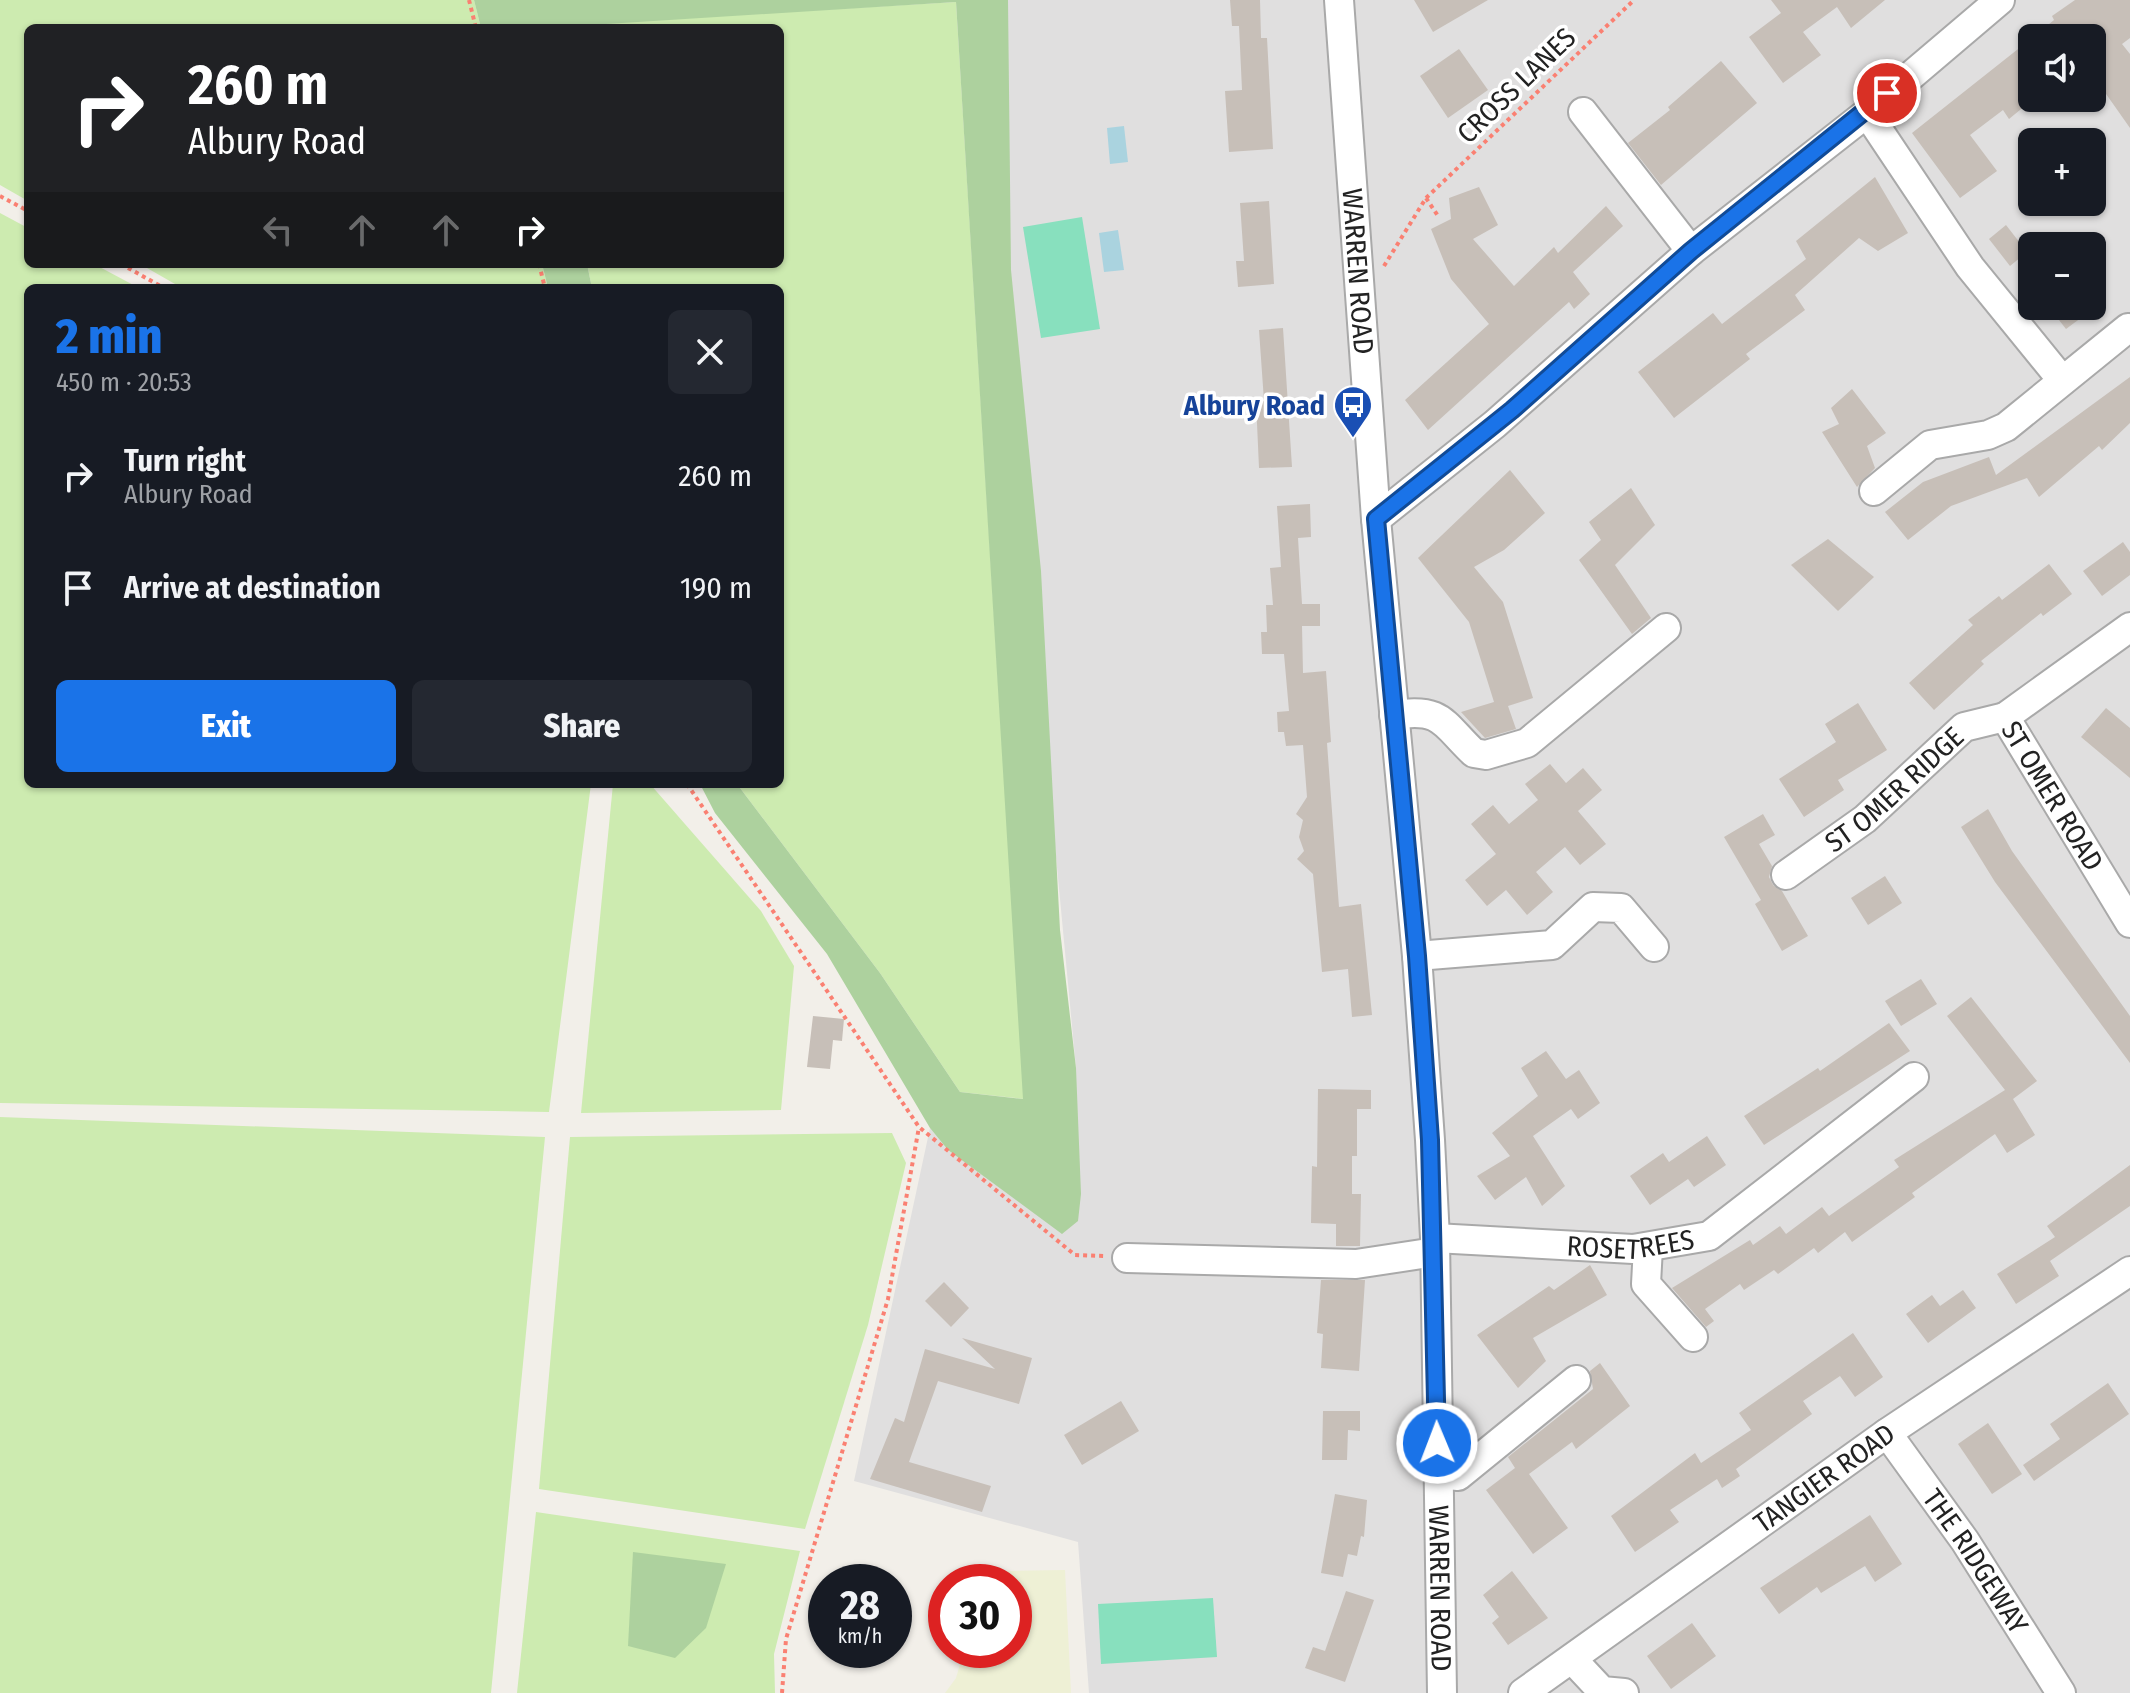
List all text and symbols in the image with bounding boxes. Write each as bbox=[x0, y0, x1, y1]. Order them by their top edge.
street label: CROSS LANES bbox=[1450, 21, 1582, 150]
map controls bbox=[2018, 24, 2106, 320]
button: sound bbox=[2018, 24, 2106, 112]
text: 260 m bbox=[188, 52, 328, 119]
icon: right bbox=[56, 56, 160, 160]
pin bbox=[1853, 59, 1921, 127]
icon: arrive bbox=[1865, 71, 1909, 115]
text: Albury Road bbox=[188, 120, 366, 164]
button: + bbox=[2018, 128, 2106, 216]
street label: WARREN ROAD bbox=[1335, 187, 1380, 355]
icon: left bbox=[256, 208, 300, 252]
icon: ahead bbox=[340, 208, 384, 252]
icon: ahead bbox=[424, 208, 468, 252]
icon: right bbox=[508, 208, 552, 252]
button: − bbox=[2018, 232, 2106, 320]
text: 2 min bbox=[56, 308, 162, 366]
button: close bbox=[668, 310, 752, 394]
text: 450 m · 20:53 bbox=[56, 367, 192, 398]
bus stop icon: Albury Road bbox=[1332, 384, 1374, 439]
place label: Albury Road bbox=[1183, 389, 1325, 422]
text: Turn right bbox=[124, 443, 246, 479]
icon: right bbox=[56, 454, 100, 498]
text: 260 m bbox=[678, 458, 752, 494]
text: Albury Road bbox=[124, 479, 253, 510]
icon: arrive bbox=[56, 566, 100, 610]
text: Arrive at destination bbox=[124, 570, 381, 606]
text: 190 m bbox=[680, 570, 752, 606]
button: Exit bbox=[56, 680, 396, 772]
button: Share bbox=[412, 680, 752, 772]
street label: ST OMER ROAD bbox=[1994, 715, 2110, 876]
street label: ST OMER RIDGE bbox=[1819, 720, 1970, 859]
street label: ROSETREES bbox=[1566, 1223, 1697, 1266]
position arrow bbox=[1395, 1401, 1479, 1485]
street label: TANGIER ROAD bbox=[1748, 1417, 1901, 1540]
street label: THE RIDGEWAY bbox=[1916, 1483, 2035, 1640]
street label: WARREN ROAD bbox=[1422, 1505, 1458, 1672]
speed limit sign: 30 bbox=[928, 1564, 1032, 1668]
text: 28 bbox=[840, 1582, 880, 1630]
text: km/h bbox=[838, 1624, 882, 1648]

